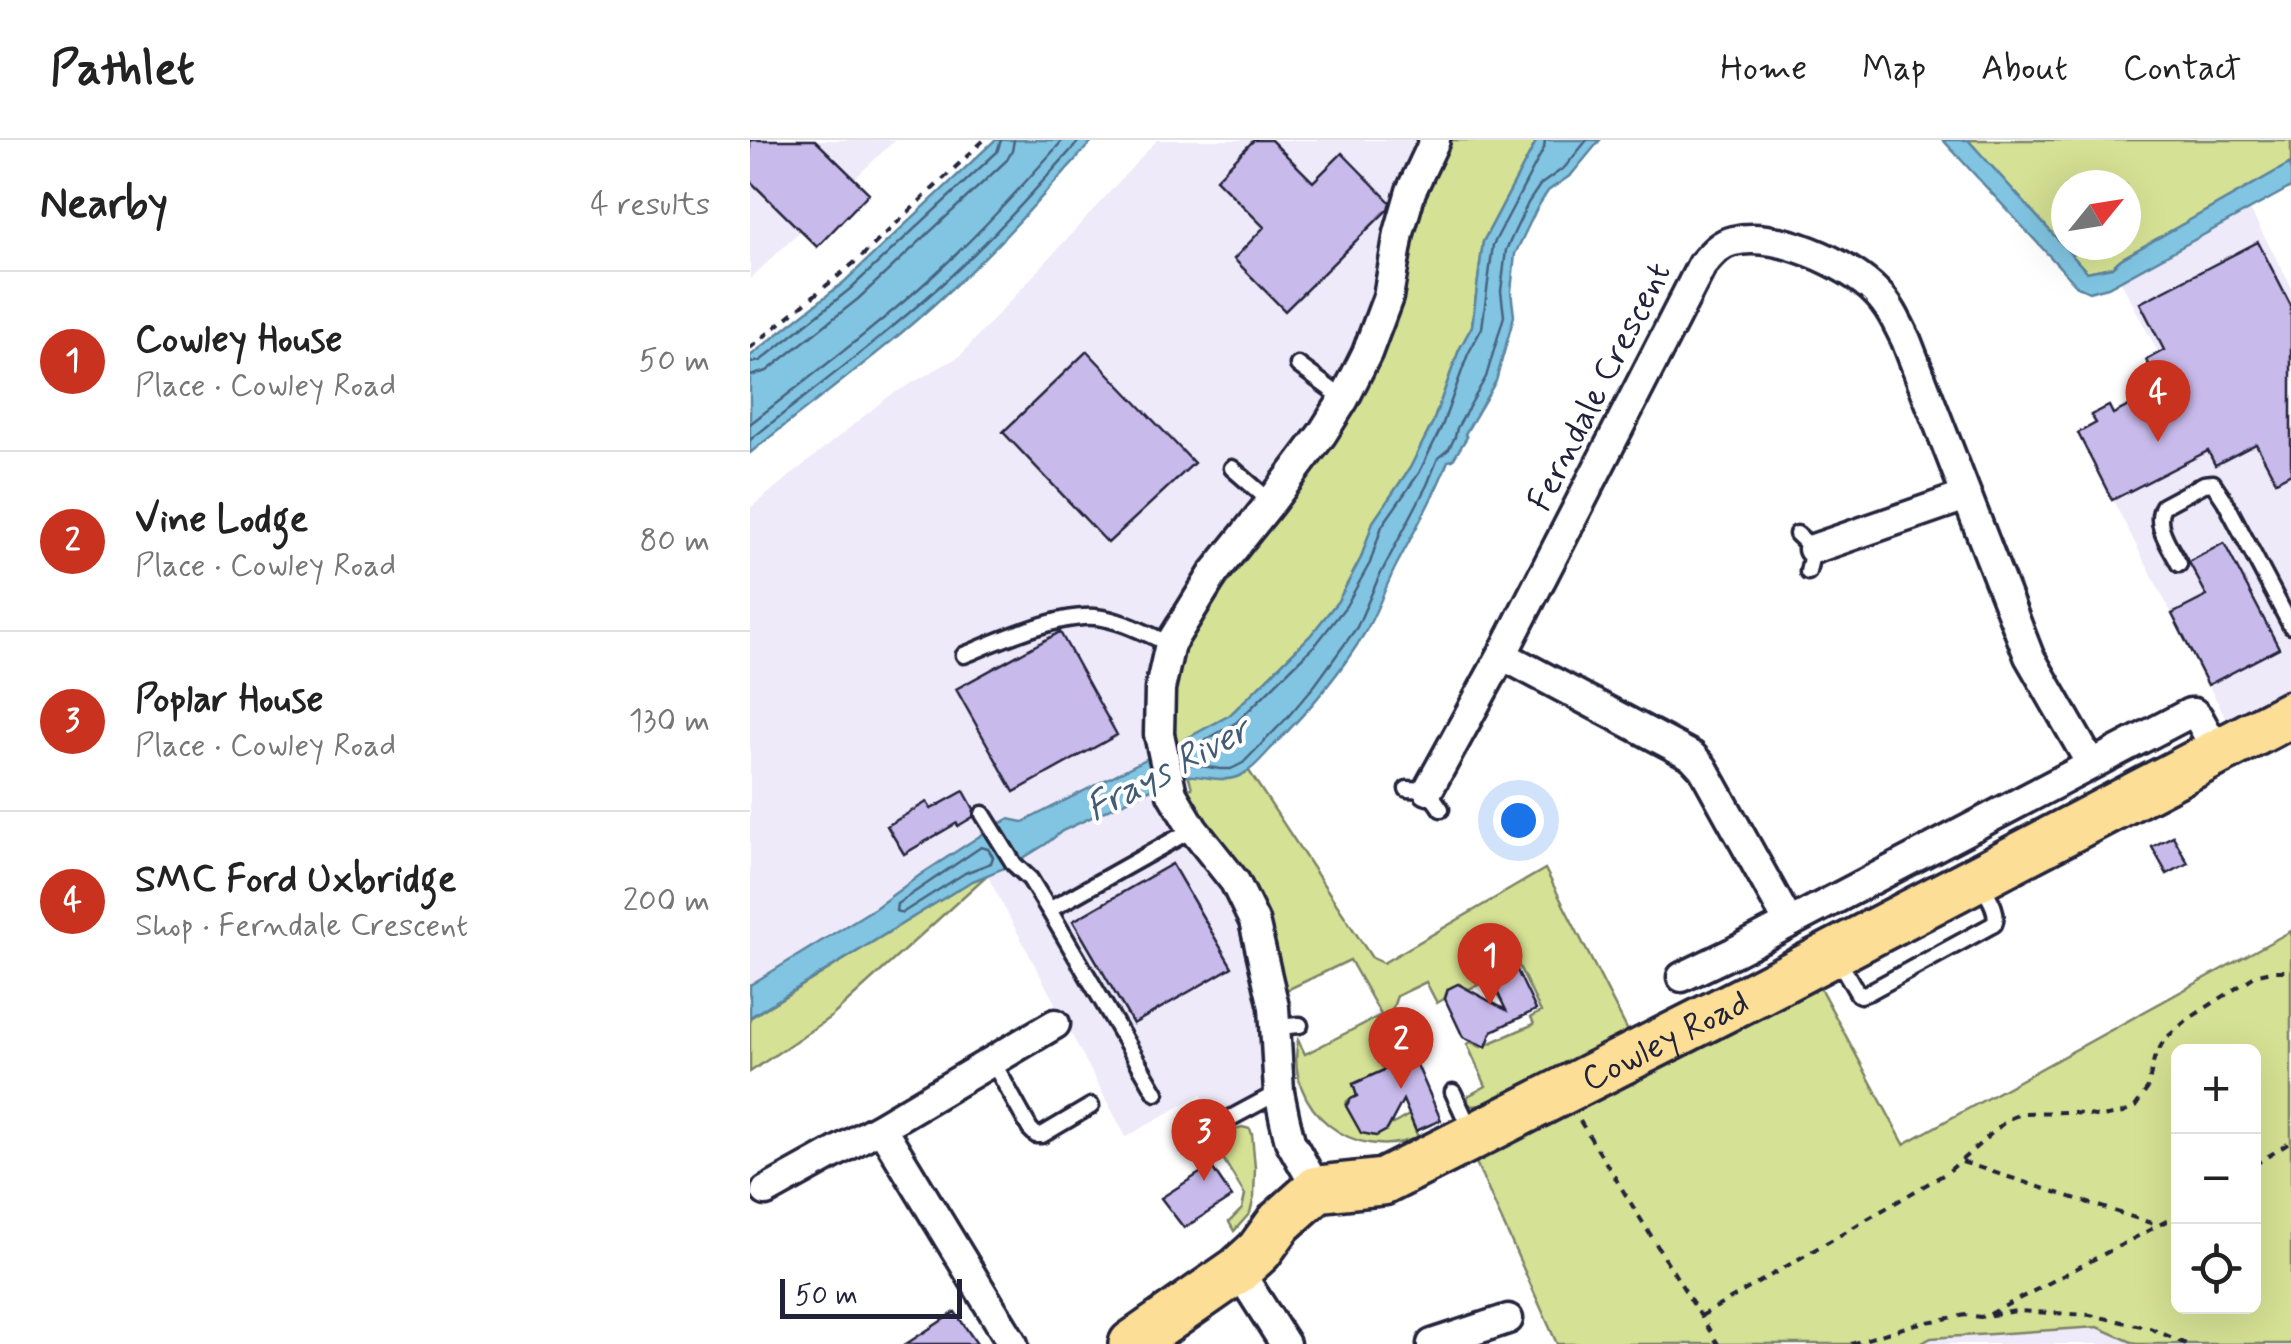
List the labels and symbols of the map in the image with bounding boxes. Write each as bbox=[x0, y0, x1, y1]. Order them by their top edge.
north arrow bbox=[2051, 170, 2141, 260]
street label: Ferndale Crescent bbox=[1517, 255, 1682, 519]
pin: 4 bbox=[2126, 360, 2190, 442]
water label: Frays River bbox=[1078, 705, 1262, 834]
your location bbox=[1493, 795, 1544, 846]
pin: 1 bbox=[1458, 922, 1522, 1005]
street label: Cowley Road bbox=[1574, 980, 1757, 1103]
pin: 2 bbox=[1368, 1006, 1434, 1089]
pin: 3 bbox=[1172, 1098, 1236, 1181]
scale bar bbox=[780, 1274, 962, 1318]

